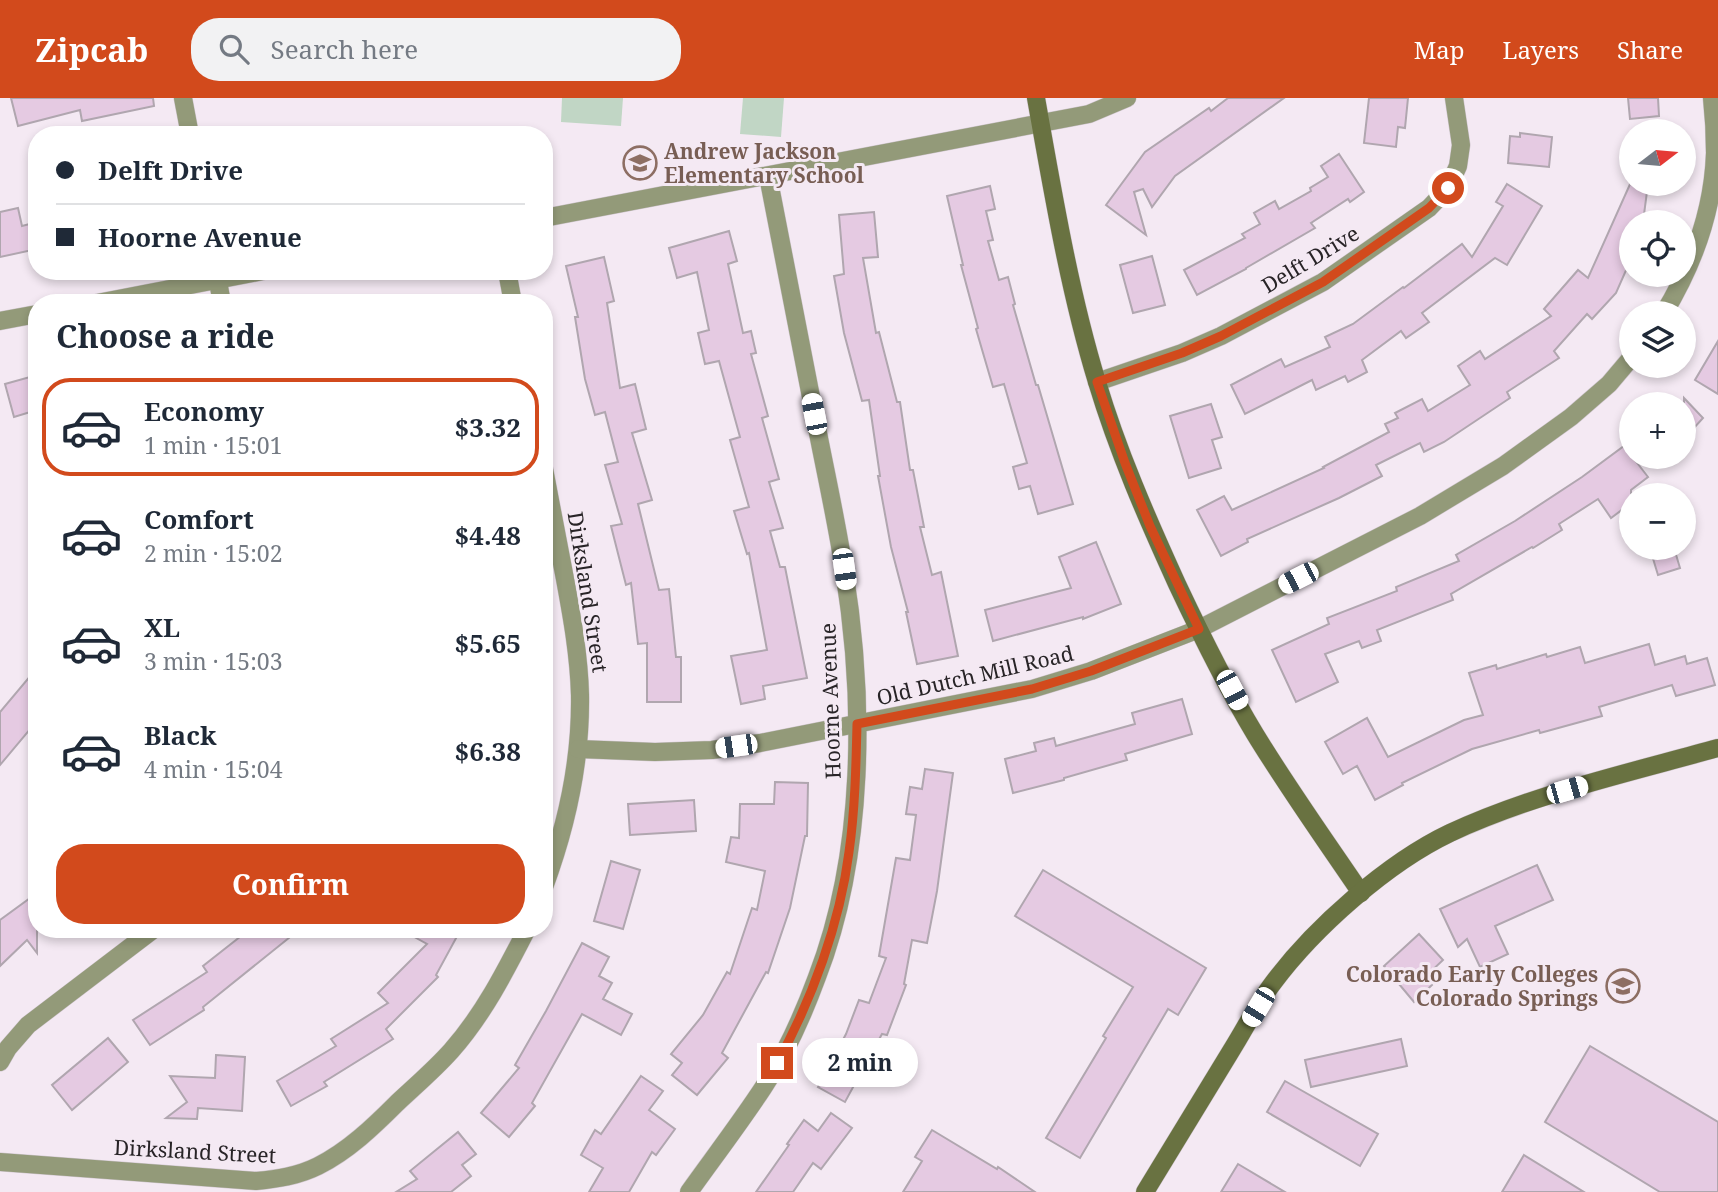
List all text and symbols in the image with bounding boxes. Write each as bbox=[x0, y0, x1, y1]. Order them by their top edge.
search box bbox=[191, 18, 681, 81]
text: Zipcab bbox=[35, 27, 149, 72]
icon: search bbox=[215, 30, 253, 68]
text: Search here bbox=[271, 31, 418, 67]
text: Map bbox=[1414, 33, 1465, 66]
text: Layers bbox=[1503, 33, 1579, 66]
text: Share bbox=[1617, 33, 1683, 66]
north arrow bbox=[1619, 119, 1696, 196]
map controls bbox=[1619, 119, 1696, 560]
place label: Andrew Jackson Elementary School bbox=[664, 137, 865, 189]
school or university icon: Andrew Jackson Elementary School bbox=[621, 144, 659, 182]
text: Delft Drive bbox=[98, 152, 243, 188]
route start bbox=[1432, 172, 1464, 204]
button: locate bbox=[1619, 210, 1696, 287]
text: Hoorne Avenue bbox=[98, 219, 302, 255]
street label: Delft Drive bbox=[1256, 219, 1364, 299]
button: layers bbox=[1619, 301, 1696, 378]
text: Choose a ride bbox=[56, 314, 275, 357]
car bbox=[800, 391, 829, 437]
button: + bbox=[1619, 392, 1696, 469]
text: Economy bbox=[144, 393, 264, 429]
icon: car bbox=[60, 396, 123, 459]
text: $3.32 bbox=[455, 409, 521, 445]
text: 1 min · 15:01 bbox=[144, 429, 282, 461]
button: − bbox=[1619, 483, 1696, 560]
text: Comfort bbox=[144, 501, 254, 537]
icon: car bbox=[60, 504, 123, 567]
street label: Dirksland Street bbox=[561, 510, 615, 674]
text: $4.48 bbox=[455, 517, 521, 553]
text: 2 min · 15:02 bbox=[144, 537, 282, 569]
car bbox=[831, 547, 858, 591]
car bbox=[1275, 559, 1322, 597]
text: XL bbox=[144, 609, 180, 645]
icon: car bbox=[60, 612, 123, 675]
street label: Hoorne Avenue bbox=[813, 623, 847, 779]
text: $5.65 bbox=[455, 625, 521, 661]
street label: Old Dutch Mill Road bbox=[874, 639, 1076, 711]
text: 3 min · 15:03 bbox=[144, 645, 282, 677]
car bbox=[1213, 667, 1252, 713]
text: Black bbox=[144, 717, 217, 753]
icon: car bbox=[60, 720, 123, 783]
text: $6.38 bbox=[455, 733, 521, 769]
car bbox=[714, 733, 759, 759]
text: 4 min · 15:04 bbox=[144, 753, 282, 785]
car bbox=[1544, 774, 1591, 806]
button: Confirm bbox=[56, 844, 525, 924]
place label: Colorado Early Colleges Colorado Springs bbox=[1346, 960, 1598, 1012]
school or university icon: Colorado Early Colleges Colorado Springs bbox=[1604, 967, 1642, 1005]
car bbox=[1239, 984, 1278, 1030]
callout: 2 min bbox=[802, 1038, 917, 1088]
text: 2 min bbox=[827, 1046, 893, 1078]
route end bbox=[761, 1047, 793, 1079]
street label: Dirksland Street bbox=[113, 1133, 277, 1169]

